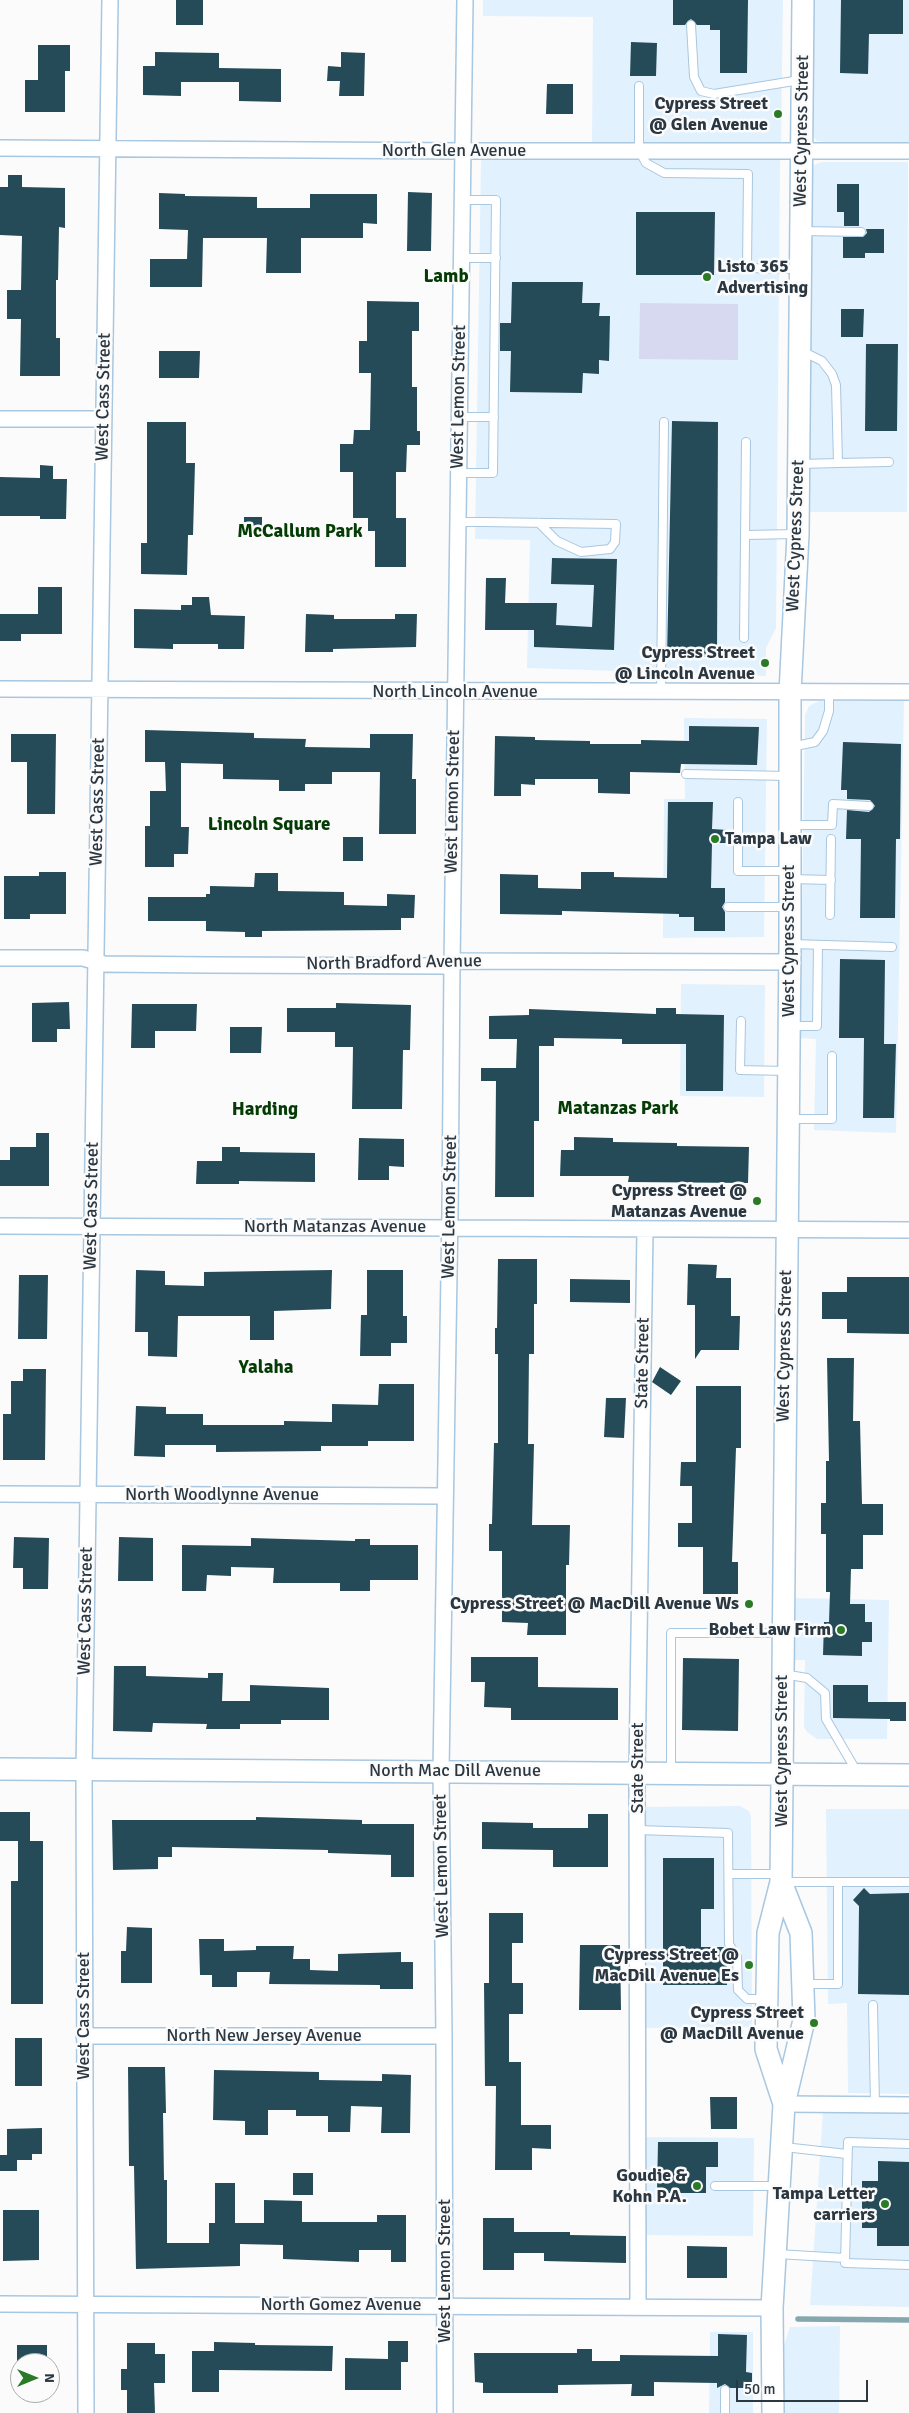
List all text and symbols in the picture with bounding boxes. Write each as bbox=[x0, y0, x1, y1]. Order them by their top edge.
street label: West Cypress Street bbox=[790, 55, 814, 207]
place label: Cypress Street @ Glen Avenue bbox=[649, 93, 768, 136]
marker: Cypress Street @ Glen Avenue bbox=[772, 108, 784, 120]
street label: North Glen Avenue bbox=[382, 140, 526, 162]
place label: Listo 365 Advertising bbox=[717, 256, 808, 298]
district label: Lamb bbox=[423, 266, 469, 288]
marker: Listo 365 Advertising bbox=[701, 271, 713, 283]
street label: West Lemon Street bbox=[447, 325, 471, 469]
street label: West Cass Street bbox=[92, 333, 116, 461]
street label: West Cypress Street bbox=[783, 459, 809, 613]
district label: McCallum Park bbox=[237, 521, 363, 543]
place label: Cypress Street @ Lincoln Avenue bbox=[615, 642, 755, 684]
marker: Cypress Street @ Lincoln Avenue bbox=[759, 657, 771, 669]
street label: North Lincoln Avenue bbox=[372, 681, 538, 703]
street label: West Lemon Street bbox=[441, 730, 465, 874]
street label: West Cass Street bbox=[86, 738, 110, 866]
district label: Lincoln Square bbox=[208, 814, 330, 836]
place label: Tampa Law bbox=[725, 828, 812, 850]
marker: Tampa Law bbox=[709, 833, 721, 845]
street label: West Cypress Street bbox=[778, 865, 800, 1017]
street label: North Bradford Avenue bbox=[306, 951, 482, 975]
district label: Matanzas Park bbox=[557, 1098, 679, 1120]
district label: Harding bbox=[232, 1099, 298, 1121]
street label: West Lemon Street bbox=[438, 1135, 462, 1279]
street label: West Cass Street bbox=[80, 1142, 104, 1270]
place label: Cypress Street @ Matanzas Avenue bbox=[611, 1180, 747, 1222]
marker: Cypress Street @ Matanzas Avenue bbox=[751, 1195, 763, 1207]
street label: North Matanzas Avenue bbox=[244, 1216, 426, 1238]
street label: West Cypress Street bbox=[773, 1270, 797, 1422]
street label: State Street bbox=[631, 1317, 655, 1409]
district label: Yalaha bbox=[239, 1357, 293, 1379]
street label: North Woodlynne Avenue bbox=[125, 1484, 319, 1506]
street label: West Cass Street bbox=[74, 1547, 98, 1675]
place label: Cypress Street @ MacDill Avenue Ws bbox=[450, 1593, 739, 1615]
marker: Cypress Street @ MacDill Avenue Ws bbox=[743, 1598, 755, 1610]
place label: Bobet Law Firm bbox=[709, 1619, 831, 1641]
marker: Bobet Law Firm bbox=[835, 1624, 847, 1636]
street label: West Cypress Street bbox=[771, 1675, 793, 1827]
street label: State Street bbox=[627, 1722, 649, 1814]
street label: North Mac Dill Avenue bbox=[369, 1760, 541, 1782]
street label: West Lemon Street bbox=[430, 1794, 454, 1938]
place label: Cypress Street @ MacDill Avenue Es bbox=[594, 1944, 739, 1986]
street label: West Cass Street bbox=[73, 1952, 95, 2080]
marker: Cypress Street @ MacDill Avenue Es bbox=[743, 1959, 755, 1971]
place label: Cypress Street @ MacDill Avenue bbox=[660, 2002, 804, 2045]
marker: Cypress Street @ MacDill Avenue bbox=[808, 2017, 820, 2029]
street label: North New Jersey Avenue bbox=[166, 2025, 362, 2047]
place label: Goudie & Kohn P.A. bbox=[612, 2165, 687, 2208]
marker: Goudie & Kohn P.A. bbox=[691, 2180, 703, 2192]
place label: Tampa Letter carriers bbox=[773, 2183, 875, 2226]
marker: Tampa Letter carriers bbox=[879, 2198, 891, 2210]
street label: West Lemon Street bbox=[434, 2199, 456, 2343]
street label: North Gomez Avenue bbox=[260, 2294, 422, 2316]
north arrow bbox=[10, 2353, 60, 2403]
scale bar bbox=[739, 2370, 872, 2402]
text: N bbox=[41, 2373, 58, 2383]
text: 50 m bbox=[744, 2380, 775, 2398]

